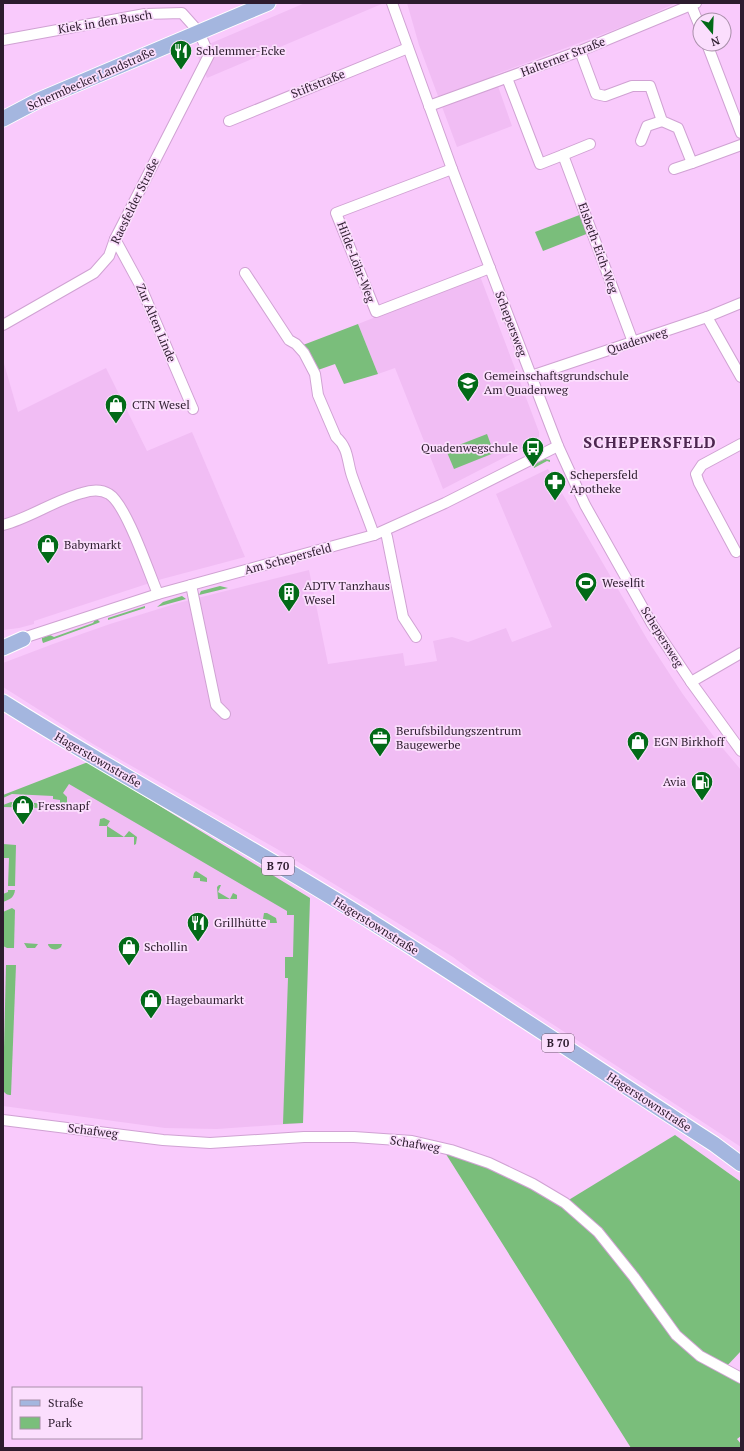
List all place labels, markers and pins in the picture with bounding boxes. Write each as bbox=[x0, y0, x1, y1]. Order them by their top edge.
restaurant icon: Schlemmer-Ecke bbox=[168, 38, 194, 71]
place label: Schlemmer-Ecke bbox=[196, 43, 285, 58]
place label: Gemeinschaftsgrundschule Am Quadenweg bbox=[484, 368, 629, 397]
school or university icon: Gemeinschaftsgrundschule Am Quadenweg bbox=[455, 370, 481, 403]
shop icon: CTN Wesel bbox=[103, 392, 129, 425]
place label: CTN Wesel bbox=[132, 397, 190, 412]
bus stop icon: Quadenwegschule bbox=[520, 435, 546, 468]
place label: Quadenwegschule bbox=[421, 440, 518, 455]
place label: Schepersfeld Apotheke bbox=[570, 467, 638, 496]
pharmacy icon: Schepersfeld Apotheke bbox=[542, 469, 568, 502]
shop icon: Babymarkt bbox=[35, 532, 61, 565]
place label: Babymarkt bbox=[64, 537, 122, 552]
sports icon: Weselfit bbox=[573, 570, 599, 603]
place label: Weselfit bbox=[602, 575, 646, 590]
place label: ADTV Tanzhaus Wesel bbox=[304, 578, 390, 607]
building icon: ADTV Tanzhaus Wesel bbox=[276, 580, 302, 613]
place label: Berufsbildungszentrum Baugewerbe bbox=[396, 723, 522, 752]
office icon: Berufsbildungszentrum Baugewerbe bbox=[367, 725, 393, 758]
shop icon: EGN Birkhoff bbox=[625, 729, 651, 762]
place label: EGN Birkhoff bbox=[654, 734, 726, 749]
fuel station icon: Avia bbox=[689, 769, 715, 802]
place label: Avia bbox=[663, 774, 686, 789]
shop icon: Fressnapf bbox=[10, 793, 36, 826]
place label: Fressnapf bbox=[38, 798, 91, 813]
restaurant icon: Grillhütte bbox=[185, 910, 211, 943]
place label: Grillhütte bbox=[214, 915, 267, 930]
shop icon: Schollin bbox=[116, 934, 142, 967]
place label: Schollin bbox=[144, 939, 188, 954]
shop icon: Hagebaumarkt bbox=[138, 987, 164, 1020]
place label: Hagebaumarkt bbox=[166, 992, 245, 1007]

